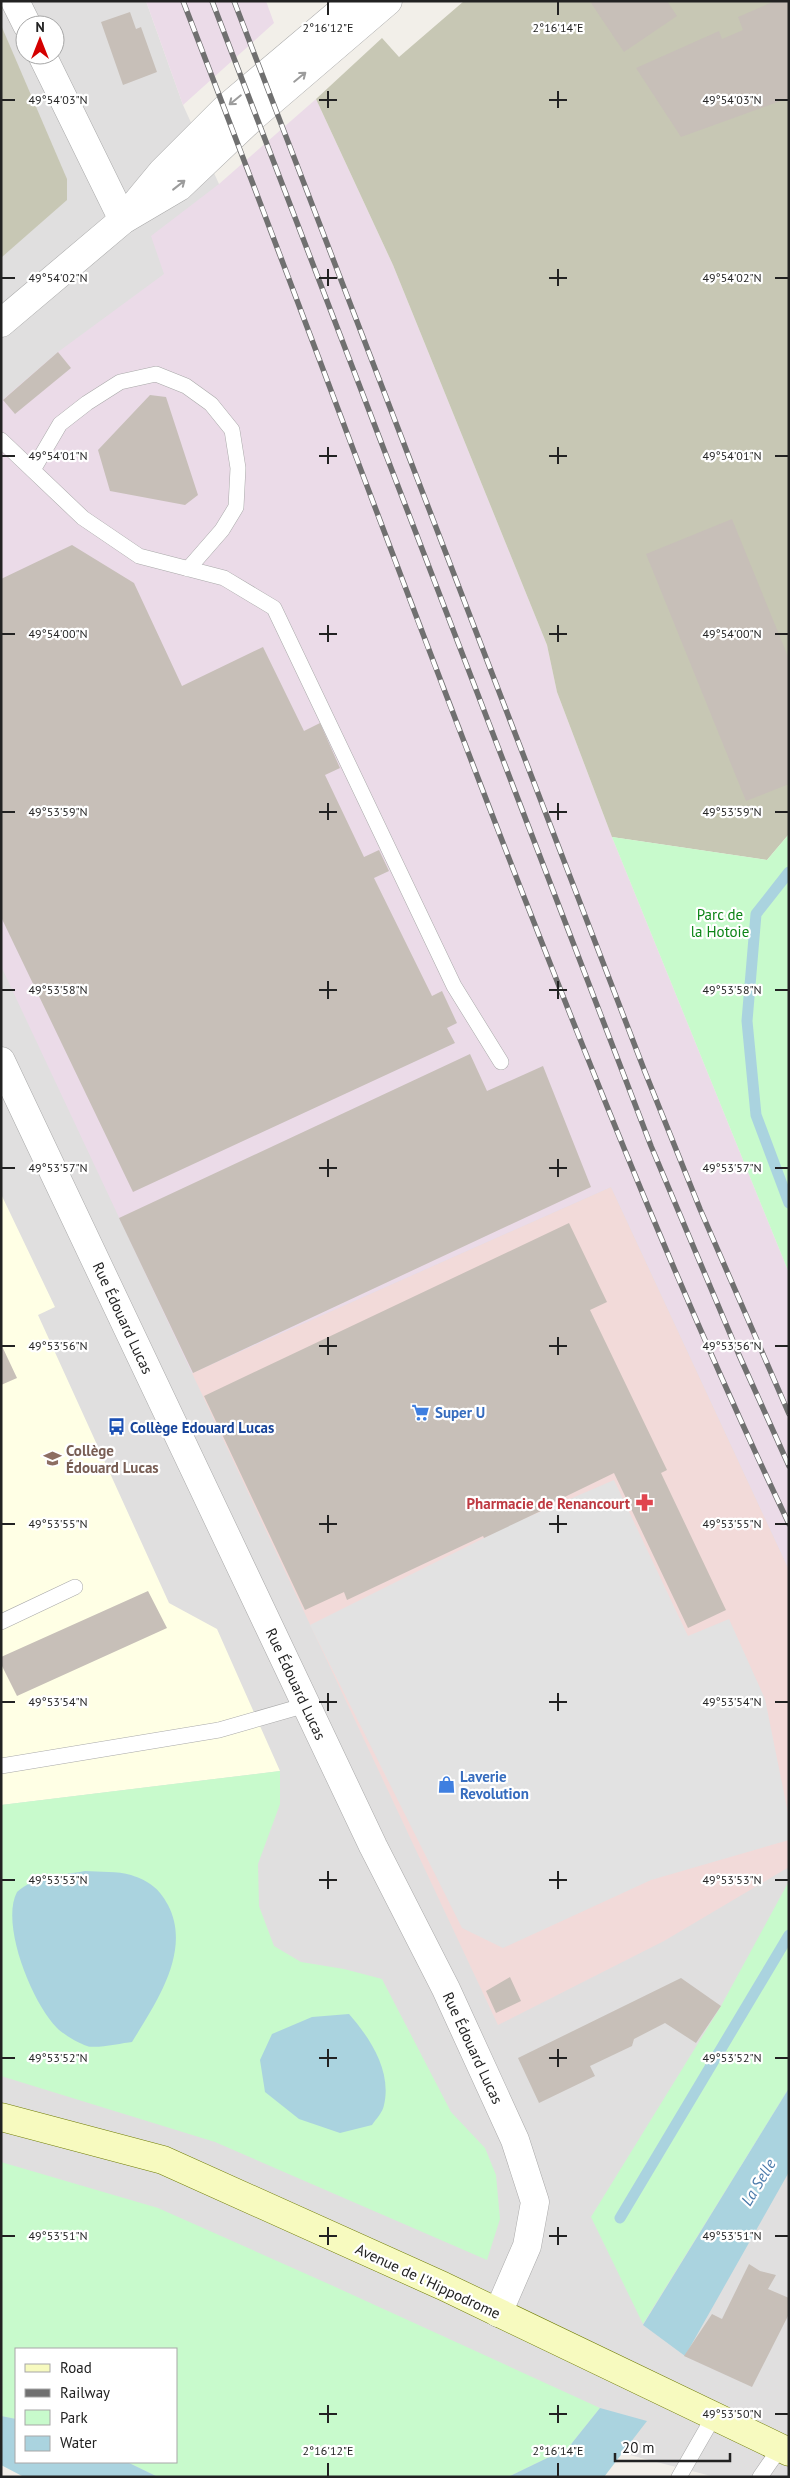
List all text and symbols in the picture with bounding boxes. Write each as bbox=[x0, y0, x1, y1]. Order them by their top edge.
north arrow bbox=[15, 15, 65, 65]
text: N bbox=[35, 18, 45, 36]
text: 2°16'12"E bbox=[303, 20, 353, 35]
text: 2°16'14"E bbox=[533, 20, 583, 35]
one-way arrow bbox=[293, 72, 306, 83]
text: 49°54'03"N bbox=[28, 92, 88, 107]
text: 49°54'03"N bbox=[702, 92, 762, 107]
one-way arrow bbox=[229, 95, 242, 106]
one-way arrow bbox=[172, 180, 185, 191]
text: 49°54'02"N bbox=[28, 270, 88, 285]
text: 49°54'02"N bbox=[702, 270, 762, 285]
text: 49°54'01"N bbox=[28, 448, 88, 463]
text: 49°54'01"N bbox=[702, 448, 762, 463]
text: 49°54'00"N bbox=[28, 626, 88, 641]
text: 49°54'00"N bbox=[702, 626, 762, 641]
text: 49°53'59"N bbox=[28, 804, 88, 819]
text: 49°53'59"N bbox=[702, 804, 762, 819]
park label: Parc de la Hotoie bbox=[691, 905, 749, 941]
text: 49°53'58"N bbox=[28, 982, 88, 997]
text: 49°53'58"N bbox=[702, 982, 762, 997]
text: 49°53'57"N bbox=[28, 1160, 88, 1175]
text: 49°53'57"N bbox=[702, 1160, 762, 1175]
street label: Rue Édouard Lucas bbox=[89, 1259, 157, 1377]
text: 49°53'56"N bbox=[28, 1338, 88, 1353]
text: 49°53'56"N bbox=[702, 1338, 762, 1353]
supermarket icon: Super U bbox=[411, 1402, 431, 1422]
place label: Super U bbox=[435, 1403, 485, 1422]
bus stop icon: Collège Edouard Lucas bbox=[106, 1417, 126, 1437]
place label: Collège Edouard Lucas bbox=[130, 1418, 274, 1437]
place label: Collège Édouard Lucas bbox=[66, 1441, 159, 1477]
school or university icon: Collège Édouard Lucas bbox=[42, 1449, 62, 1469]
pharmacy icon: Pharmacie de Renancourt bbox=[634, 1493, 654, 1513]
place label: Pharmacie de Renancourt bbox=[467, 1494, 631, 1513]
text: 49°53'55"N bbox=[28, 1516, 88, 1531]
text: 49°53'55"N bbox=[702, 1516, 762, 1531]
street label: Rue Édouard Lucas bbox=[262, 1625, 330, 1743]
text: 49°53'54"N bbox=[28, 1694, 88, 1709]
text: 49°53'54"N bbox=[702, 1694, 762, 1709]
place label: Laverie Revolution bbox=[460, 1767, 529, 1803]
shop icon: Laverie Revolution bbox=[436, 1775, 456, 1795]
text: 49°53'53"N bbox=[28, 1872, 88, 1887]
text: 49°53'53"N bbox=[702, 1872, 762, 1887]
street label: Rue Édouard Lucas bbox=[439, 1989, 507, 2107]
text: 49°53'52"N bbox=[28, 2050, 88, 2065]
text: 49°53'52"N bbox=[702, 2050, 762, 2065]
water label: La Selle bbox=[736, 2155, 780, 2209]
text: 49°53'51"N bbox=[28, 2228, 88, 2243]
text: 49°53'51"N bbox=[702, 2228, 762, 2243]
street label: Avenue de l'Hippodrome bbox=[353, 2239, 503, 2323]
legend bbox=[15, 2348, 178, 2463]
text: Road bbox=[60, 2358, 92, 2377]
text: Railway bbox=[60, 2383, 110, 2402]
text: 49°53'50"N bbox=[702, 2406, 762, 2421]
text: Park bbox=[60, 2408, 88, 2427]
scale bar bbox=[615, 2430, 730, 2462]
text: Water bbox=[60, 2433, 97, 2452]
text: 20 m bbox=[622, 2438, 655, 2457]
text: 2°16'12"E bbox=[303, 2443, 353, 2458]
text: 2°16'14"E bbox=[533, 2443, 583, 2458]

